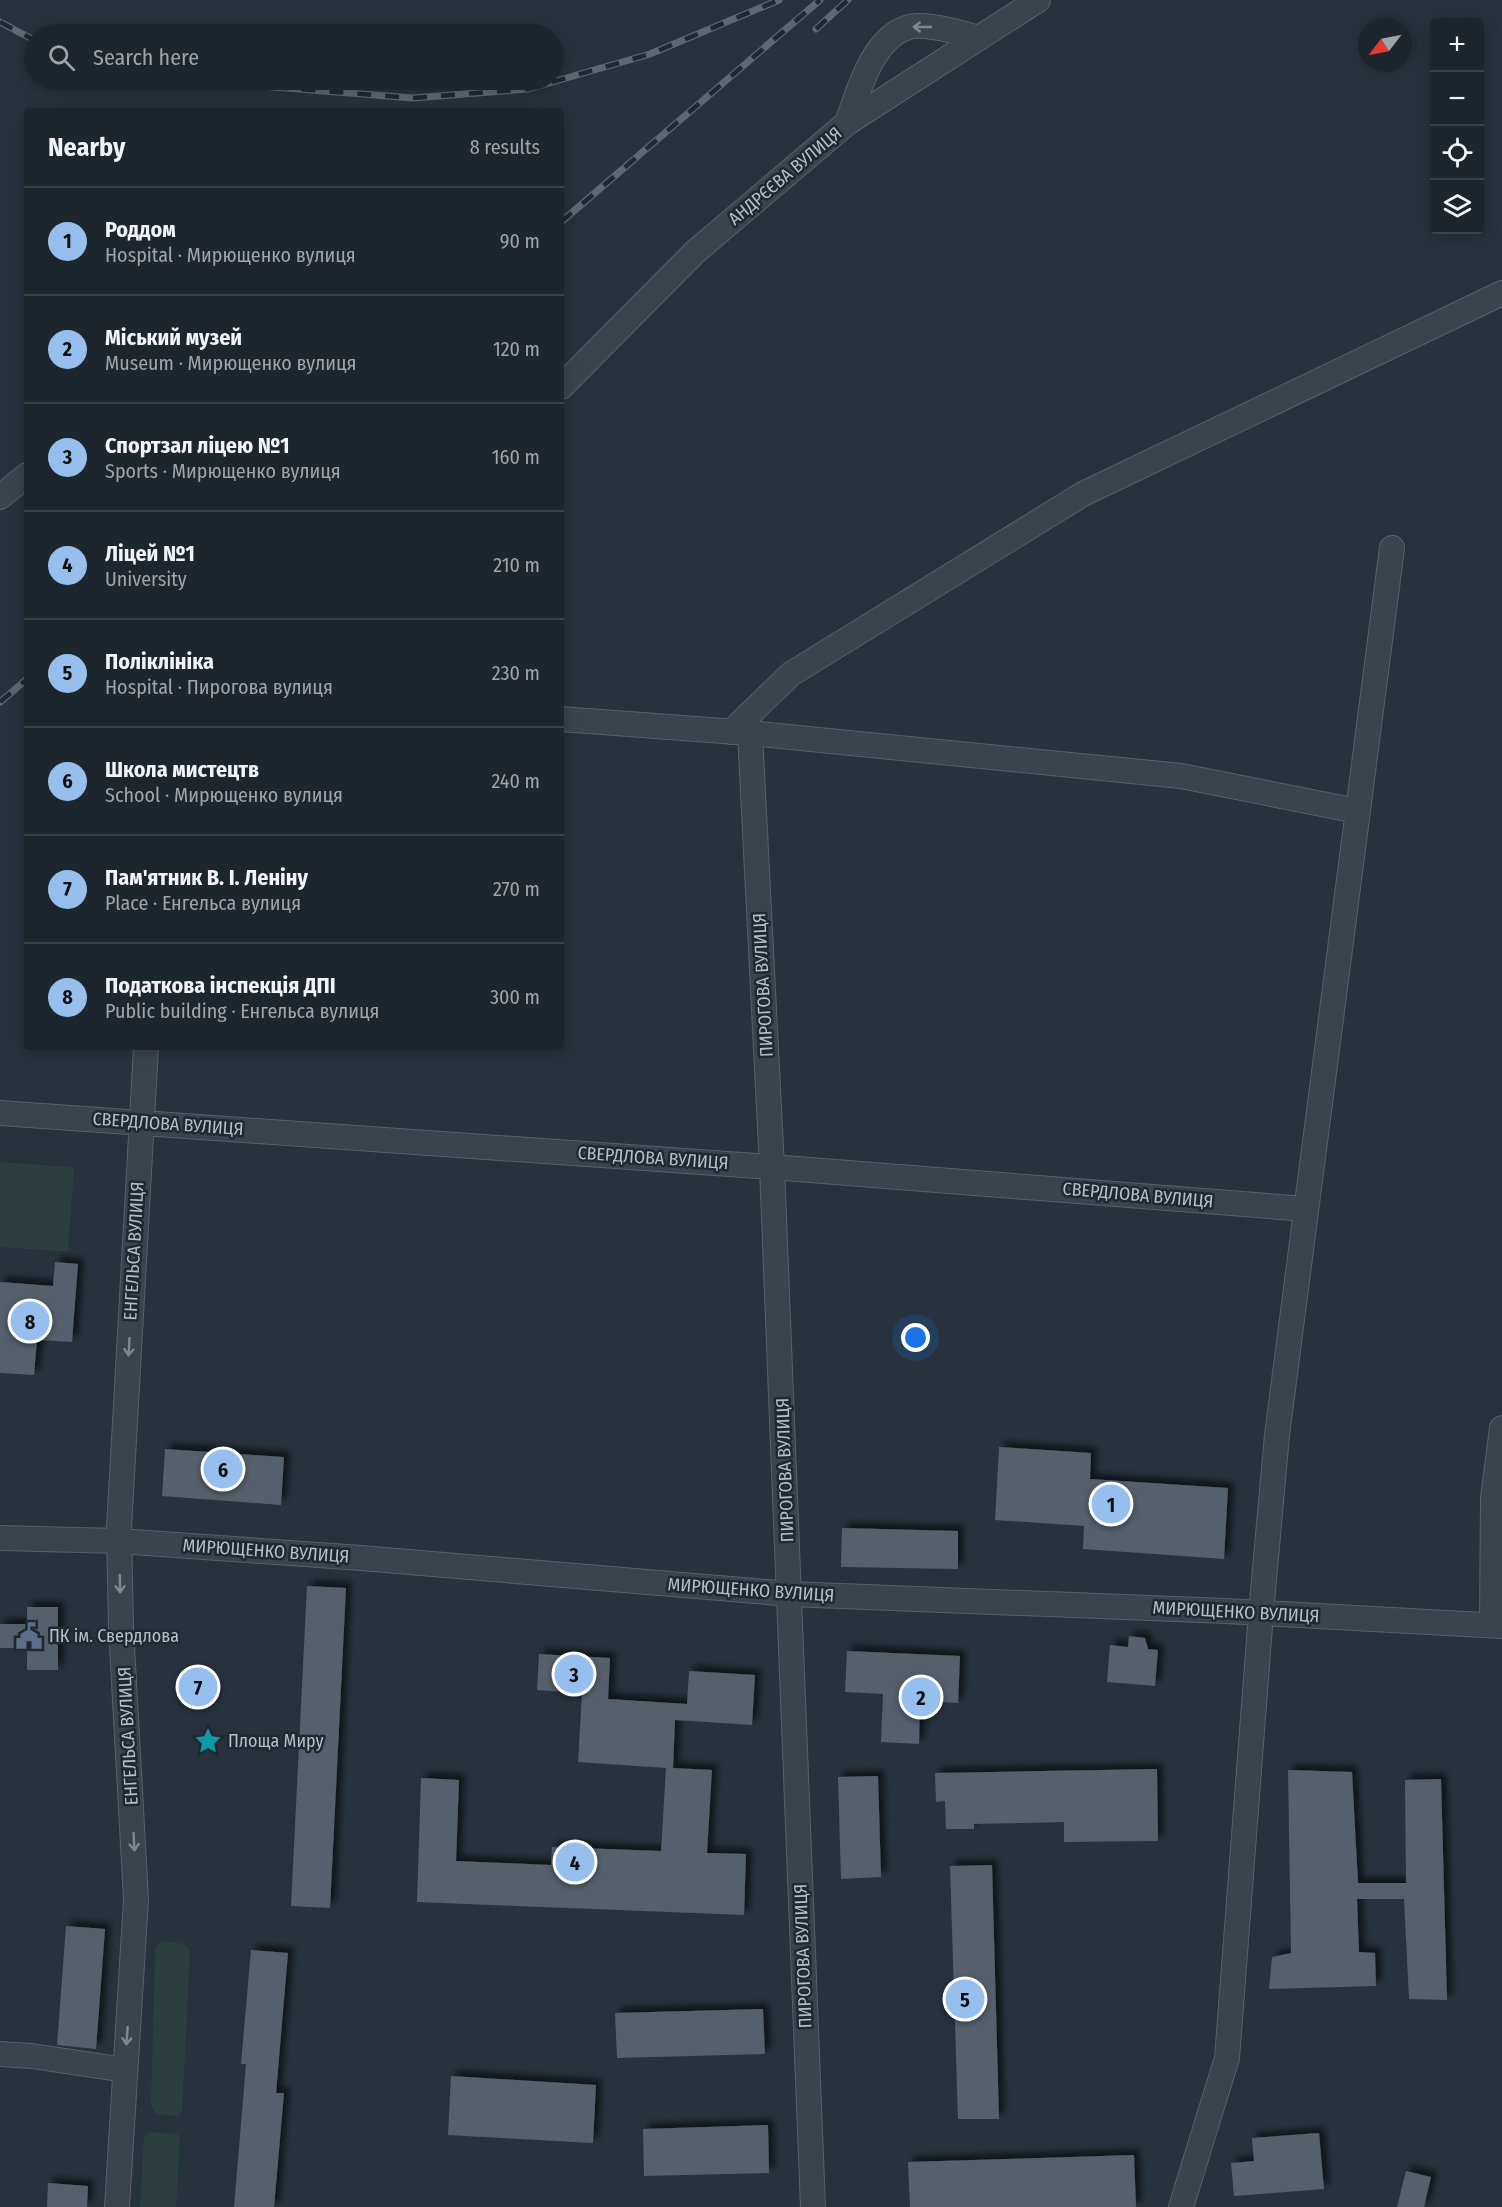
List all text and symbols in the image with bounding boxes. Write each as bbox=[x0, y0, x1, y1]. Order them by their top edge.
north arrow bbox=[1358, 18, 1412, 72]
map controls bbox=[1430, 18, 1484, 234]
button: + bbox=[1430, 18, 1484, 72]
one-way arrow bbox=[912, 21, 932, 33]
search box bbox=[24, 24, 564, 90]
icon: search bbox=[45, 41, 78, 74]
text: Search here bbox=[93, 44, 199, 71]
button: − bbox=[1430, 72, 1484, 126]
street label: АНДРЄЄВА ВУЛИЦЯ bbox=[724, 122, 846, 230]
button: locate bbox=[1430, 126, 1484, 180]
text: Nearby bbox=[48, 132, 125, 163]
text: 8 results bbox=[470, 135, 540, 159]
button: layers bbox=[1430, 180, 1484, 234]
text: Роддом bbox=[105, 216, 176, 243]
text: 1 bbox=[63, 229, 72, 253]
text: 90 m bbox=[500, 229, 540, 253]
text: Hospital · Мирющенко вулиця bbox=[105, 243, 356, 267]
text: Міський музей bbox=[105, 324, 242, 351]
text: 2 bbox=[63, 337, 72, 361]
text: 120 m bbox=[493, 337, 540, 361]
text: Museum · Мирющенко вулиця bbox=[105, 351, 357, 375]
text: Спортзал ліцею №1 bbox=[105, 432, 290, 459]
text: 3 bbox=[63, 445, 72, 469]
text: 160 m bbox=[492, 445, 540, 469]
text: Sports · Мирющенко вулиця bbox=[105, 459, 341, 483]
text: Ліцей №1 bbox=[105, 540, 195, 567]
text: 4 bbox=[62, 553, 73, 577]
text: 210 m bbox=[493, 553, 540, 577]
text: University bbox=[105, 567, 187, 591]
text: Поліклініка bbox=[105, 648, 214, 675]
text: 5 bbox=[63, 661, 72, 685]
text: 230 m bbox=[492, 661, 540, 685]
text: Hospital · Пирогова вулиця bbox=[105, 675, 333, 699]
text: Школа мистецтв bbox=[105, 756, 259, 783]
text: 6 bbox=[62, 769, 73, 793]
text: 240 m bbox=[491, 769, 540, 793]
text: School · Мирющенко вулиця bbox=[105, 783, 343, 807]
text: Пам'ятник В. І. Леніну bbox=[105, 864, 308, 891]
text: 7 bbox=[63, 877, 72, 901]
text: 270 m bbox=[493, 877, 540, 901]
text: Place · Енгельса вулиця bbox=[105, 891, 301, 915]
street label: ПИРОГОВА ВУЛИЦЯ bbox=[748, 912, 778, 1058]
text: Податкова інспекція ДПІ bbox=[105, 972, 336, 999]
text: 8 bbox=[62, 985, 73, 1009]
text: 300 m bbox=[490, 985, 540, 1009]
text: Public building · Енгельса вулиця bbox=[105, 999, 379, 1023]
street label: СВЕРДЛОВА ВУЛИЦЯ bbox=[92, 1108, 244, 1140]
street label: СВЕРДЛОВА ВУЛИЦЯ bbox=[577, 1142, 729, 1174]
street label: СВЕРДЛОВА ВУЛИЦЯ bbox=[1062, 1177, 1214, 1213]
street label: ЕНГЕЛЬСА ВУЛИЦЯ bbox=[119, 1181, 149, 1321]
pin: 8 bbox=[10, 1298, 50, 1344]
your location bbox=[901, 1323, 930, 1352]
one-way arrow bbox=[123, 1337, 134, 1357]
street label: ПИРОГОВА ВУЛИЦЯ bbox=[771, 1397, 799, 1543]
pin: 6 bbox=[204, 1446, 242, 1492]
pin: 1 bbox=[1092, 1482, 1130, 1526]
street label: МИРЮЩЕНКО ВУЛИЦЯ bbox=[182, 1534, 350, 1568]
street label: МИРЮЩЕНКО ВУЛИЦЯ bbox=[667, 1573, 835, 1607]
one-way arrow bbox=[114, 1574, 125, 1594]
street label: МИРЮЩЕНКО ВУЛИЦЯ bbox=[1152, 1597, 1320, 1627]
public building icon: ПК ім. Свердлова bbox=[14, 1621, 44, 1651]
place label: ПК ім. Свердлова bbox=[49, 1625, 179, 1647]
pin: 3 bbox=[554, 1652, 594, 1696]
pin: 7 bbox=[178, 1664, 218, 1710]
street label: ЕНГЕЛЬСА ВУЛИЦЯ bbox=[113, 1666, 143, 1806]
pin: 2 bbox=[902, 1674, 940, 1720]
place icon: Площа Миру bbox=[193, 1726, 223, 1756]
place label: Площа Миру bbox=[228, 1730, 324, 1752]
one-way arrow bbox=[128, 1831, 139, 1851]
pin: 4 bbox=[556, 1840, 594, 1884]
street label: ПИРОГОВА ВУЛИЦЯ bbox=[789, 1883, 817, 2029]
pin: 5 bbox=[946, 1976, 984, 2022]
one-way arrow bbox=[122, 2026, 133, 2046]

